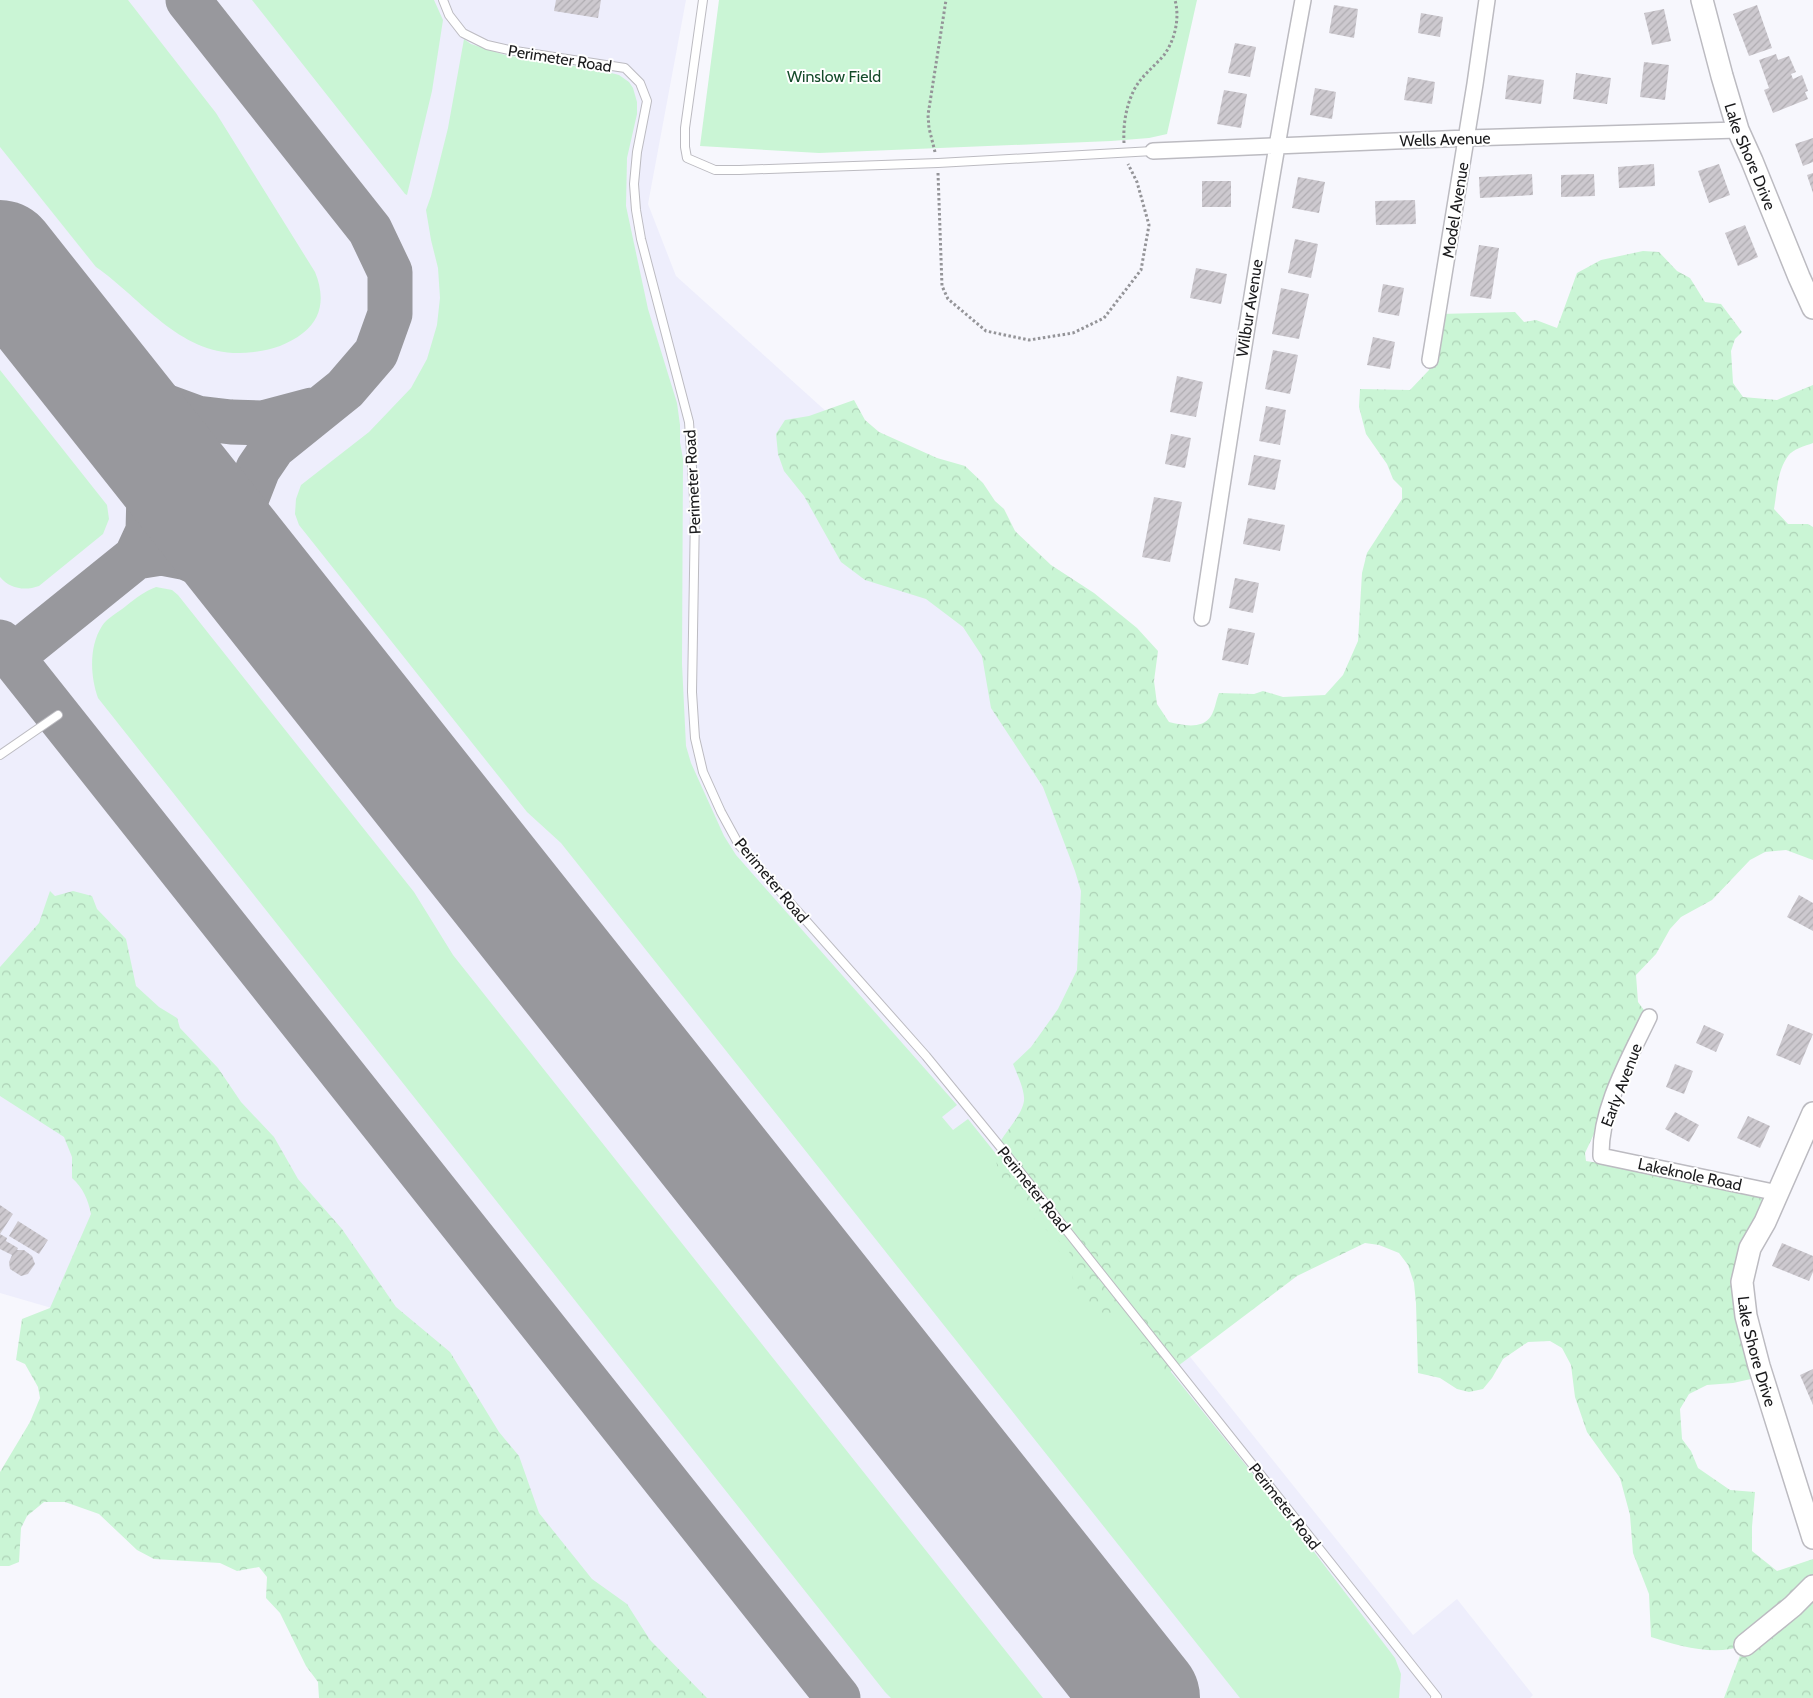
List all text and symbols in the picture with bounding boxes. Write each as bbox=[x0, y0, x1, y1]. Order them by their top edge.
street label: Perimeter Road bbox=[507, 41, 613, 76]
park label: Winslow Field bbox=[787, 67, 881, 86]
street label: Lake Shore Drive bbox=[1721, 101, 1780, 213]
street label: Wells Avenue bbox=[1399, 128, 1491, 151]
street label: Model Avenue bbox=[1439, 161, 1472, 259]
street label: Wilbur Avenue bbox=[1232, 258, 1267, 358]
street label: Perimeter Road bbox=[680, 429, 705, 535]
street label: Perimeter Road bbox=[731, 834, 813, 927]
street label: Early Avenue bbox=[1597, 1041, 1646, 1130]
street label: Perimeter Road bbox=[993, 1143, 1074, 1236]
street label: Lakeknole Road bbox=[1636, 1154, 1744, 1195]
street label: Lake Shore Drive bbox=[1734, 1295, 1780, 1409]
street label: Perimeter Road bbox=[1245, 1459, 1324, 1553]

